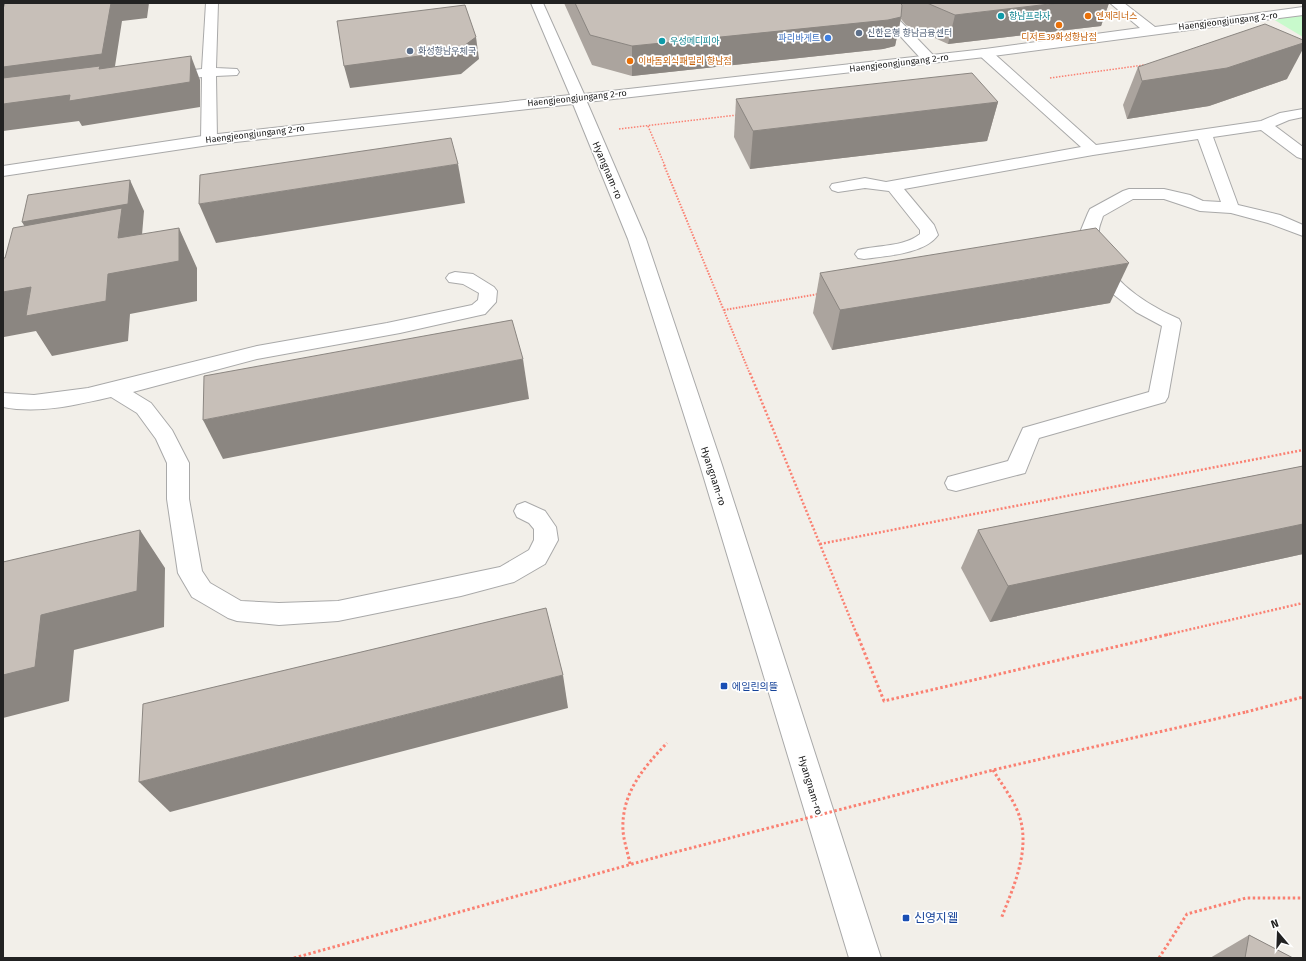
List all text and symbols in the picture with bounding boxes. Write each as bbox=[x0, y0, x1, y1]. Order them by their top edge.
street label: Haengjeongjungang 2-ro bbox=[1178, 10, 1278, 32]
marker: 향남프라자 bbox=[996, 11, 1006, 21]
place label: 향남프라자 bbox=[1009, 11, 1050, 21]
marker: 엔제리너스 bbox=[1083, 11, 1093, 21]
place label: 엔제리너스 bbox=[1096, 11, 1137, 21]
marker: 디저트39화성향남점 bbox=[1054, 20, 1064, 30]
marker: 신한은행 향남금융센터 bbox=[854, 28, 864, 38]
place label: 신한은행 향남금융센터 bbox=[867, 28, 952, 38]
place label: 디저트39화성향남점 bbox=[1021, 32, 1097, 42]
place label: 파리바게트 bbox=[779, 33, 820, 43]
marker: 파리바게트 bbox=[823, 33, 833, 43]
marker: 우성메디피아 bbox=[657, 36, 667, 46]
place label: 우성메디피아 bbox=[670, 36, 720, 46]
marker: 화성향남우체국 bbox=[405, 46, 415, 56]
place label: 화성향남우체국 bbox=[418, 46, 477, 56]
street label: Haengjeongjungang 2-ro bbox=[849, 52, 949, 74]
marker: 이바돔외식패밀리 향남점 bbox=[625, 56, 635, 66]
place label: 이바돔외식패밀리 향남점 bbox=[638, 56, 731, 66]
street label: Haengjeongjungang 2-ro bbox=[527, 88, 627, 108]
street label: Haengjeongjungang 2-ro bbox=[205, 123, 305, 145]
street label: Hyangnam-ro bbox=[590, 140, 625, 201]
street label: Hyangnam-ro bbox=[698, 445, 728, 507]
marker: 에일린의뜰 bbox=[719, 681, 729, 691]
place label: 에일린의뜰 bbox=[732, 681, 778, 693]
street label: Hyangnam-ro bbox=[795, 754, 825, 817]
place label: 신영지웰 bbox=[914, 911, 958, 925]
marker: 신영지웰 bbox=[901, 913, 911, 923]
north arrow bbox=[1258, 913, 1298, 953]
text: N bbox=[1269, 917, 1280, 931]

